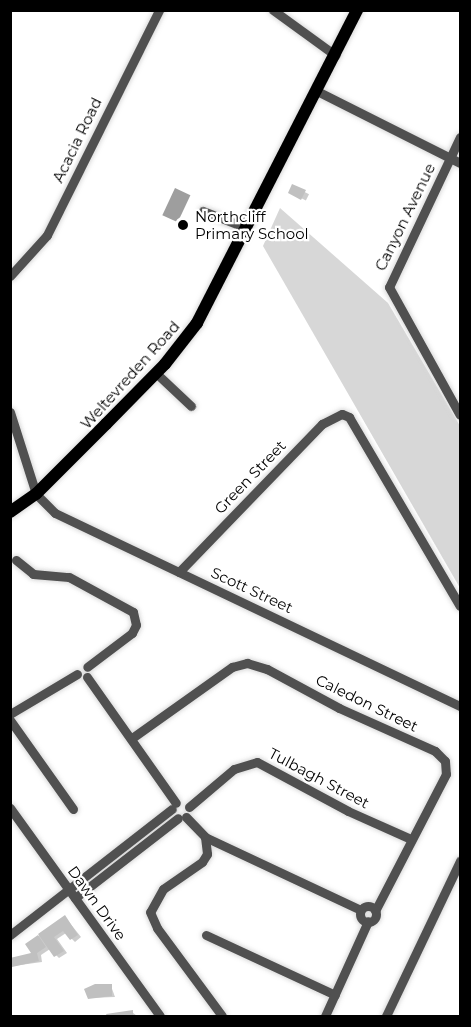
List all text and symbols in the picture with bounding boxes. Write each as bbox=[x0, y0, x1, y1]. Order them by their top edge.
street label: Acacia Road bbox=[49, 95, 105, 185]
street label: Canyon Avenue bbox=[371, 160, 439, 274]
place label: Northcliff Primary School bbox=[195, 207, 309, 242]
marker: Northcliff Primary School bbox=[176, 218, 190, 232]
street label: Weltevreden Road bbox=[77, 317, 183, 433]
street label: Green Street bbox=[211, 437, 289, 517]
street label: Scott Street bbox=[208, 563, 296, 617]
street label: Caledon Street bbox=[313, 670, 421, 736]
street label: Tulbagh Street bbox=[266, 744, 372, 812]
street label: Dawn Drive bbox=[64, 862, 130, 944]

